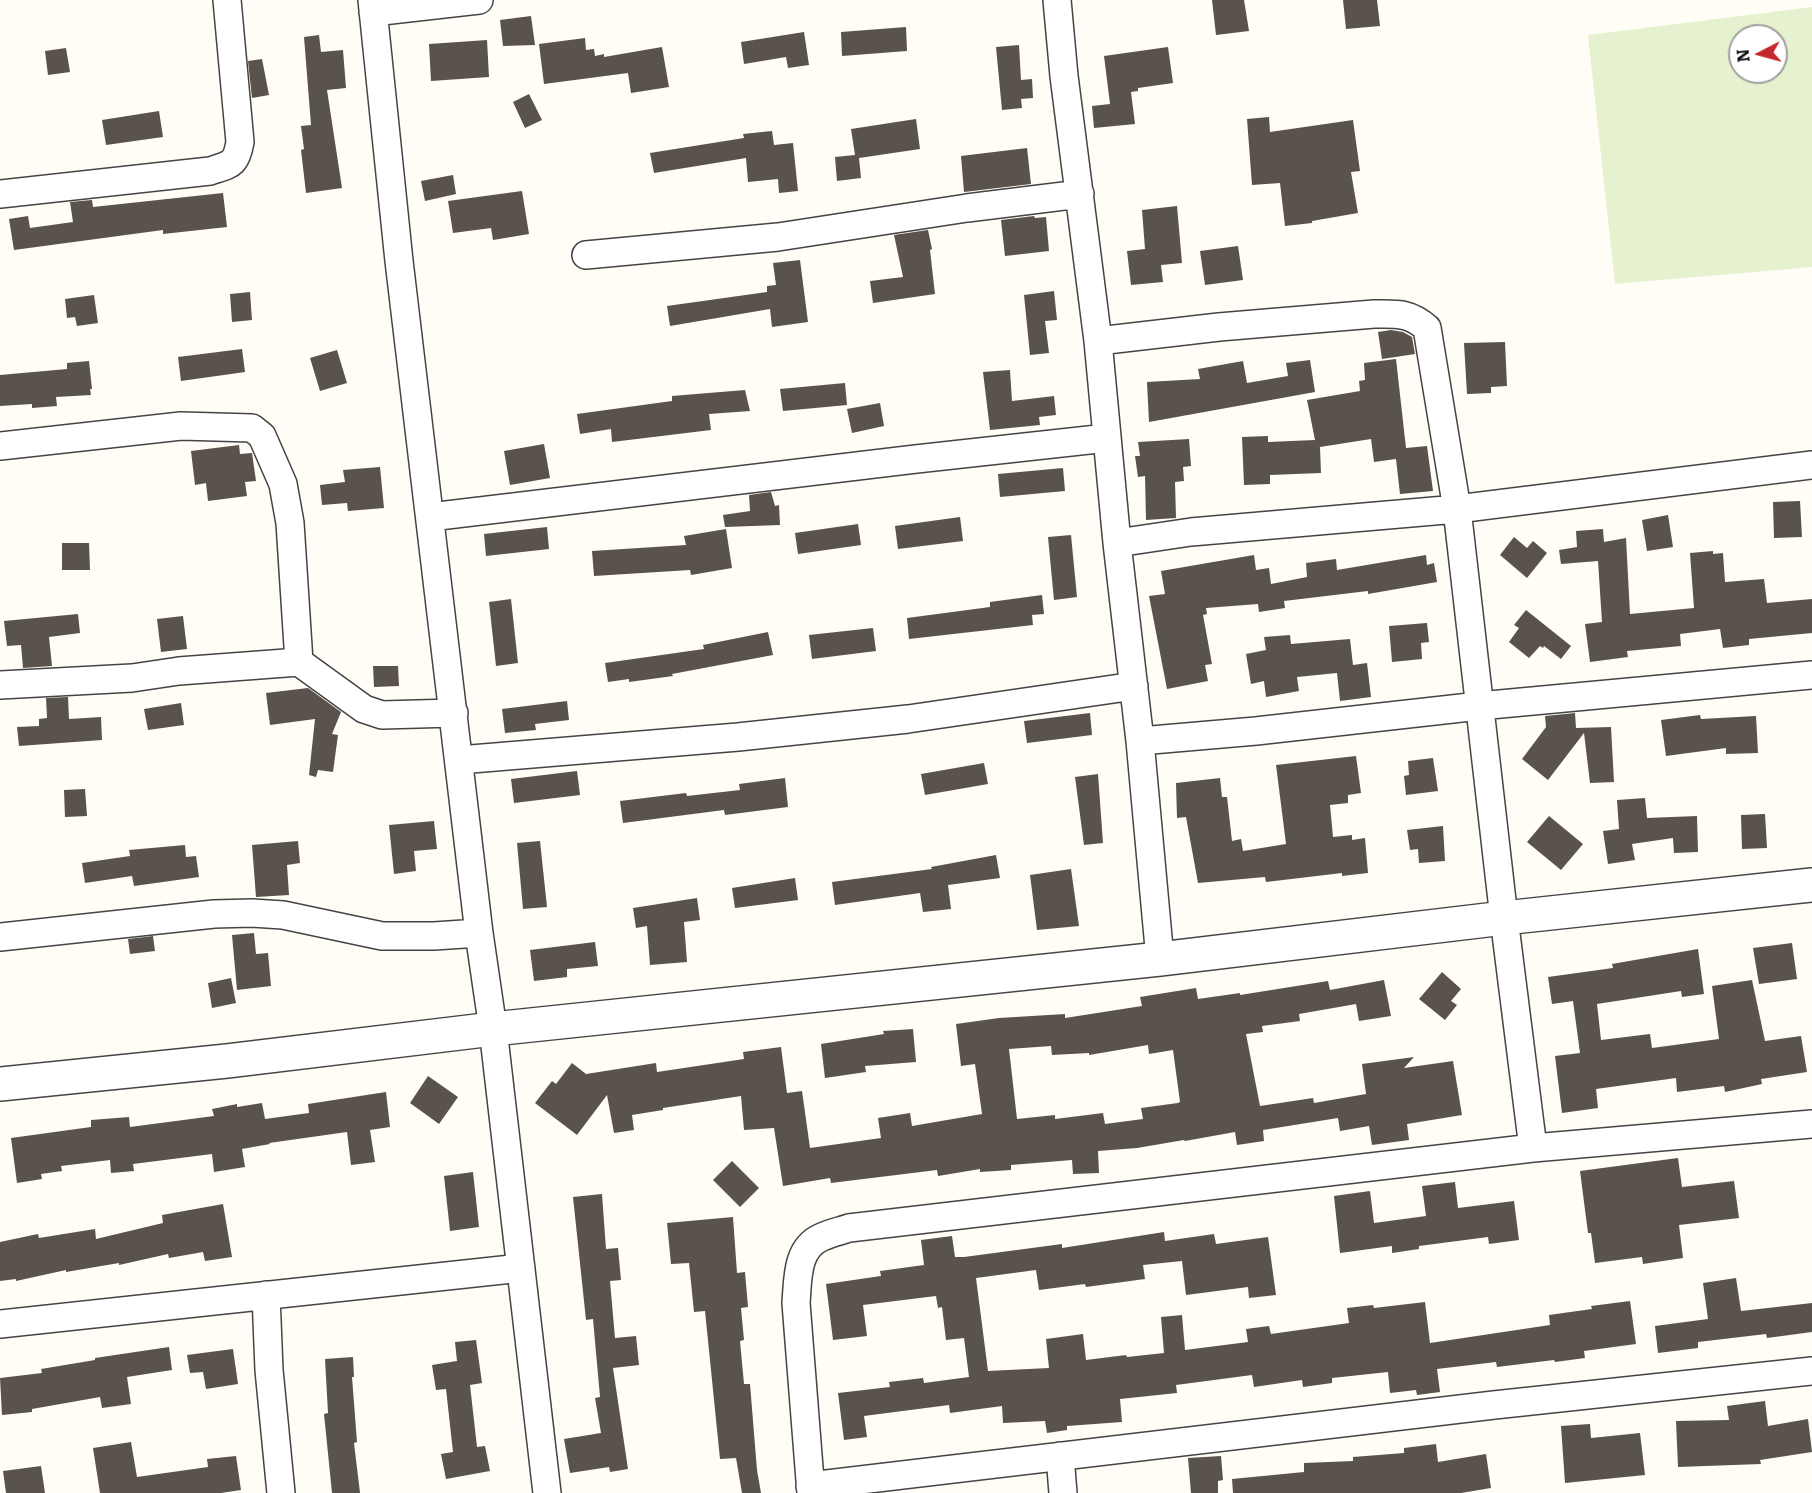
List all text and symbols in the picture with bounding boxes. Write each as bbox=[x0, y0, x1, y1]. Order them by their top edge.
north arrow bbox=[1728, 24, 1788, 84]
text: N bbox=[1729, 48, 1755, 64]

